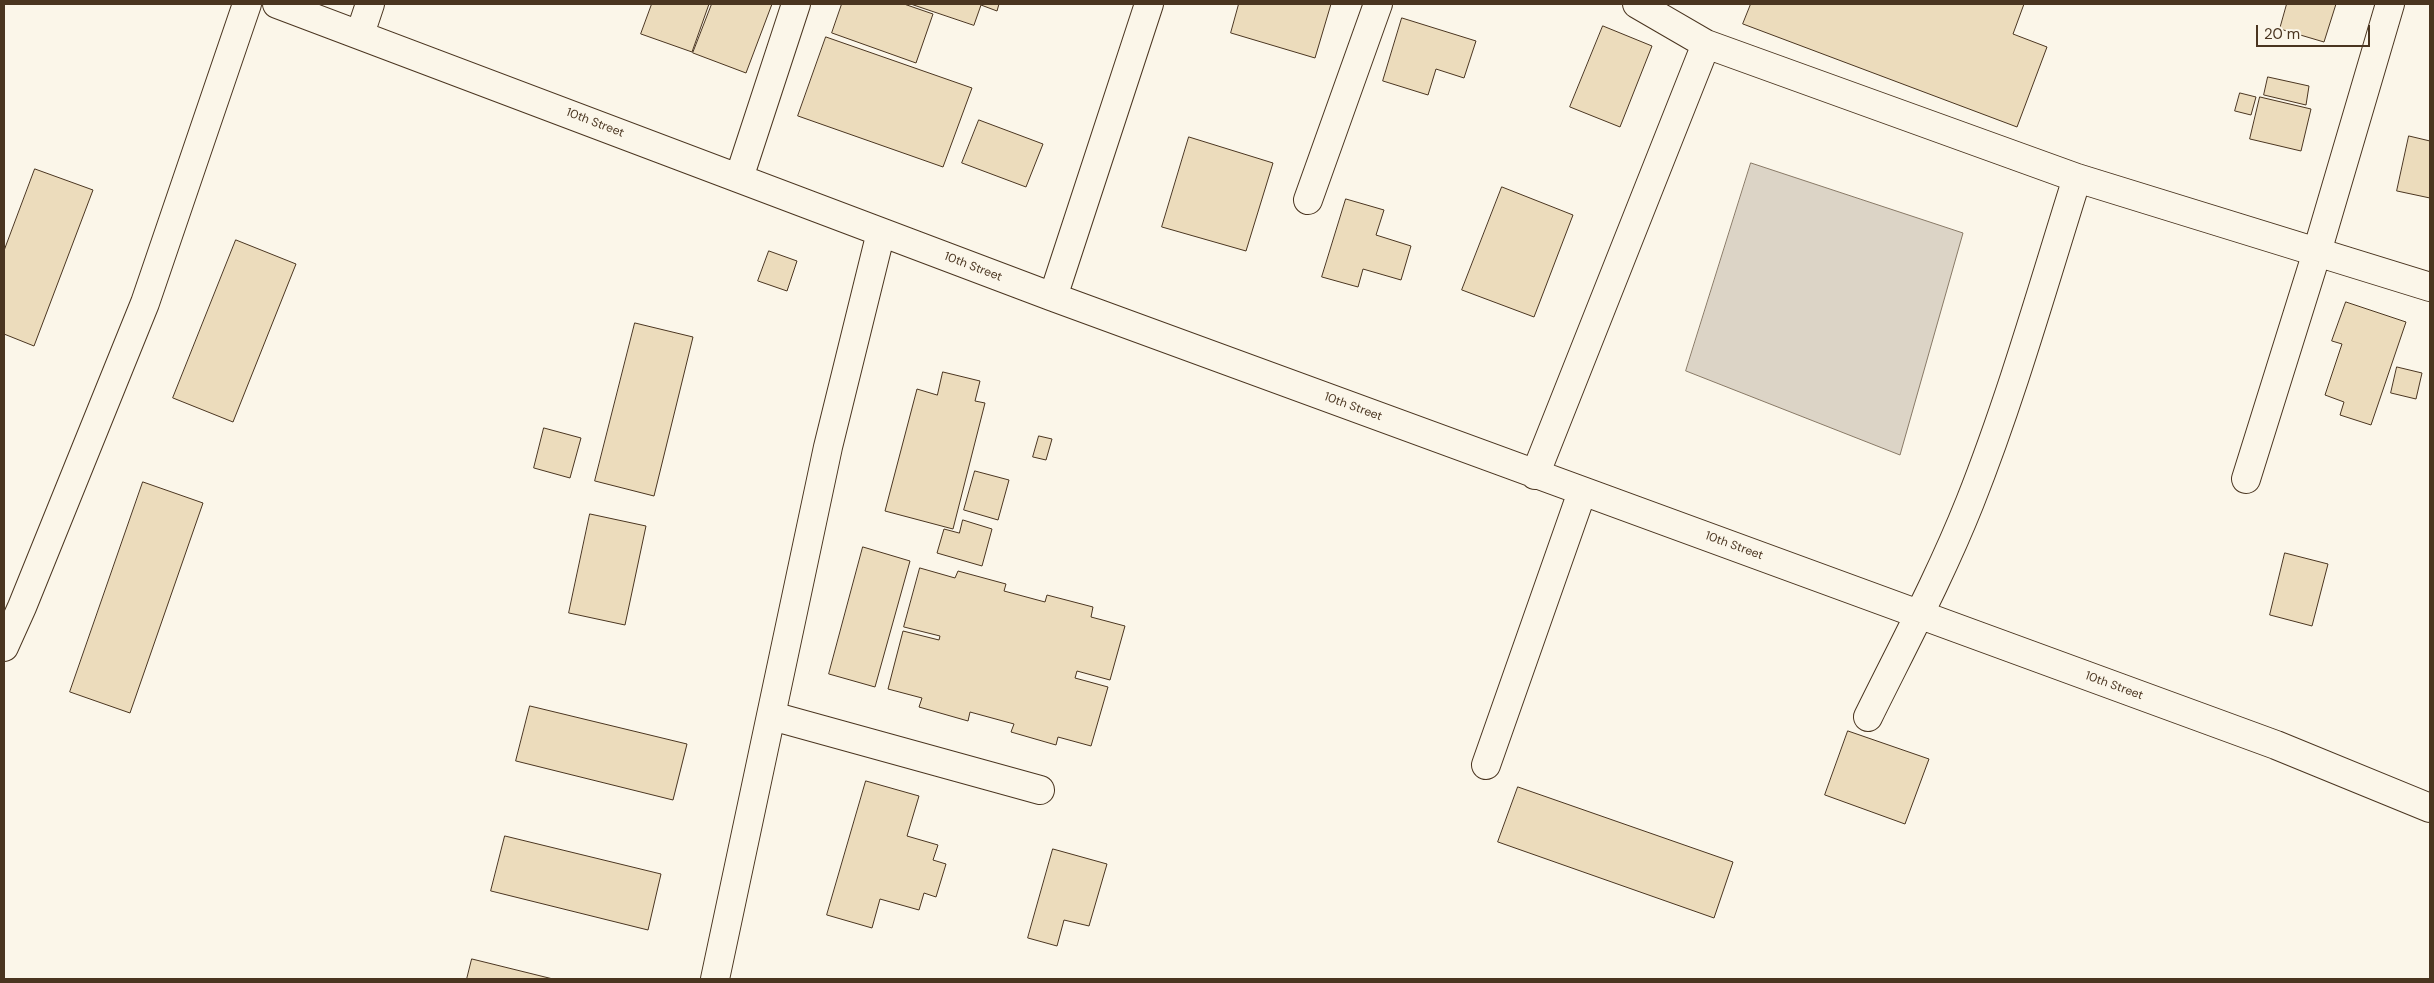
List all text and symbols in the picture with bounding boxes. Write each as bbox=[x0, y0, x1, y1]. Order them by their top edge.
scale bar bbox=[2259, 15, 2373, 47]
text: 20 m bbox=[2264, 24, 2300, 44]
street label: 10th Street bbox=[564, 105, 626, 141]
street label: 10th Street bbox=[942, 249, 1004, 285]
street label: 10th Street bbox=[1322, 390, 1384, 424]
street label: 10th Street bbox=[1703, 529, 1765, 563]
street label: 10th Street bbox=[2083, 669, 2145, 703]

